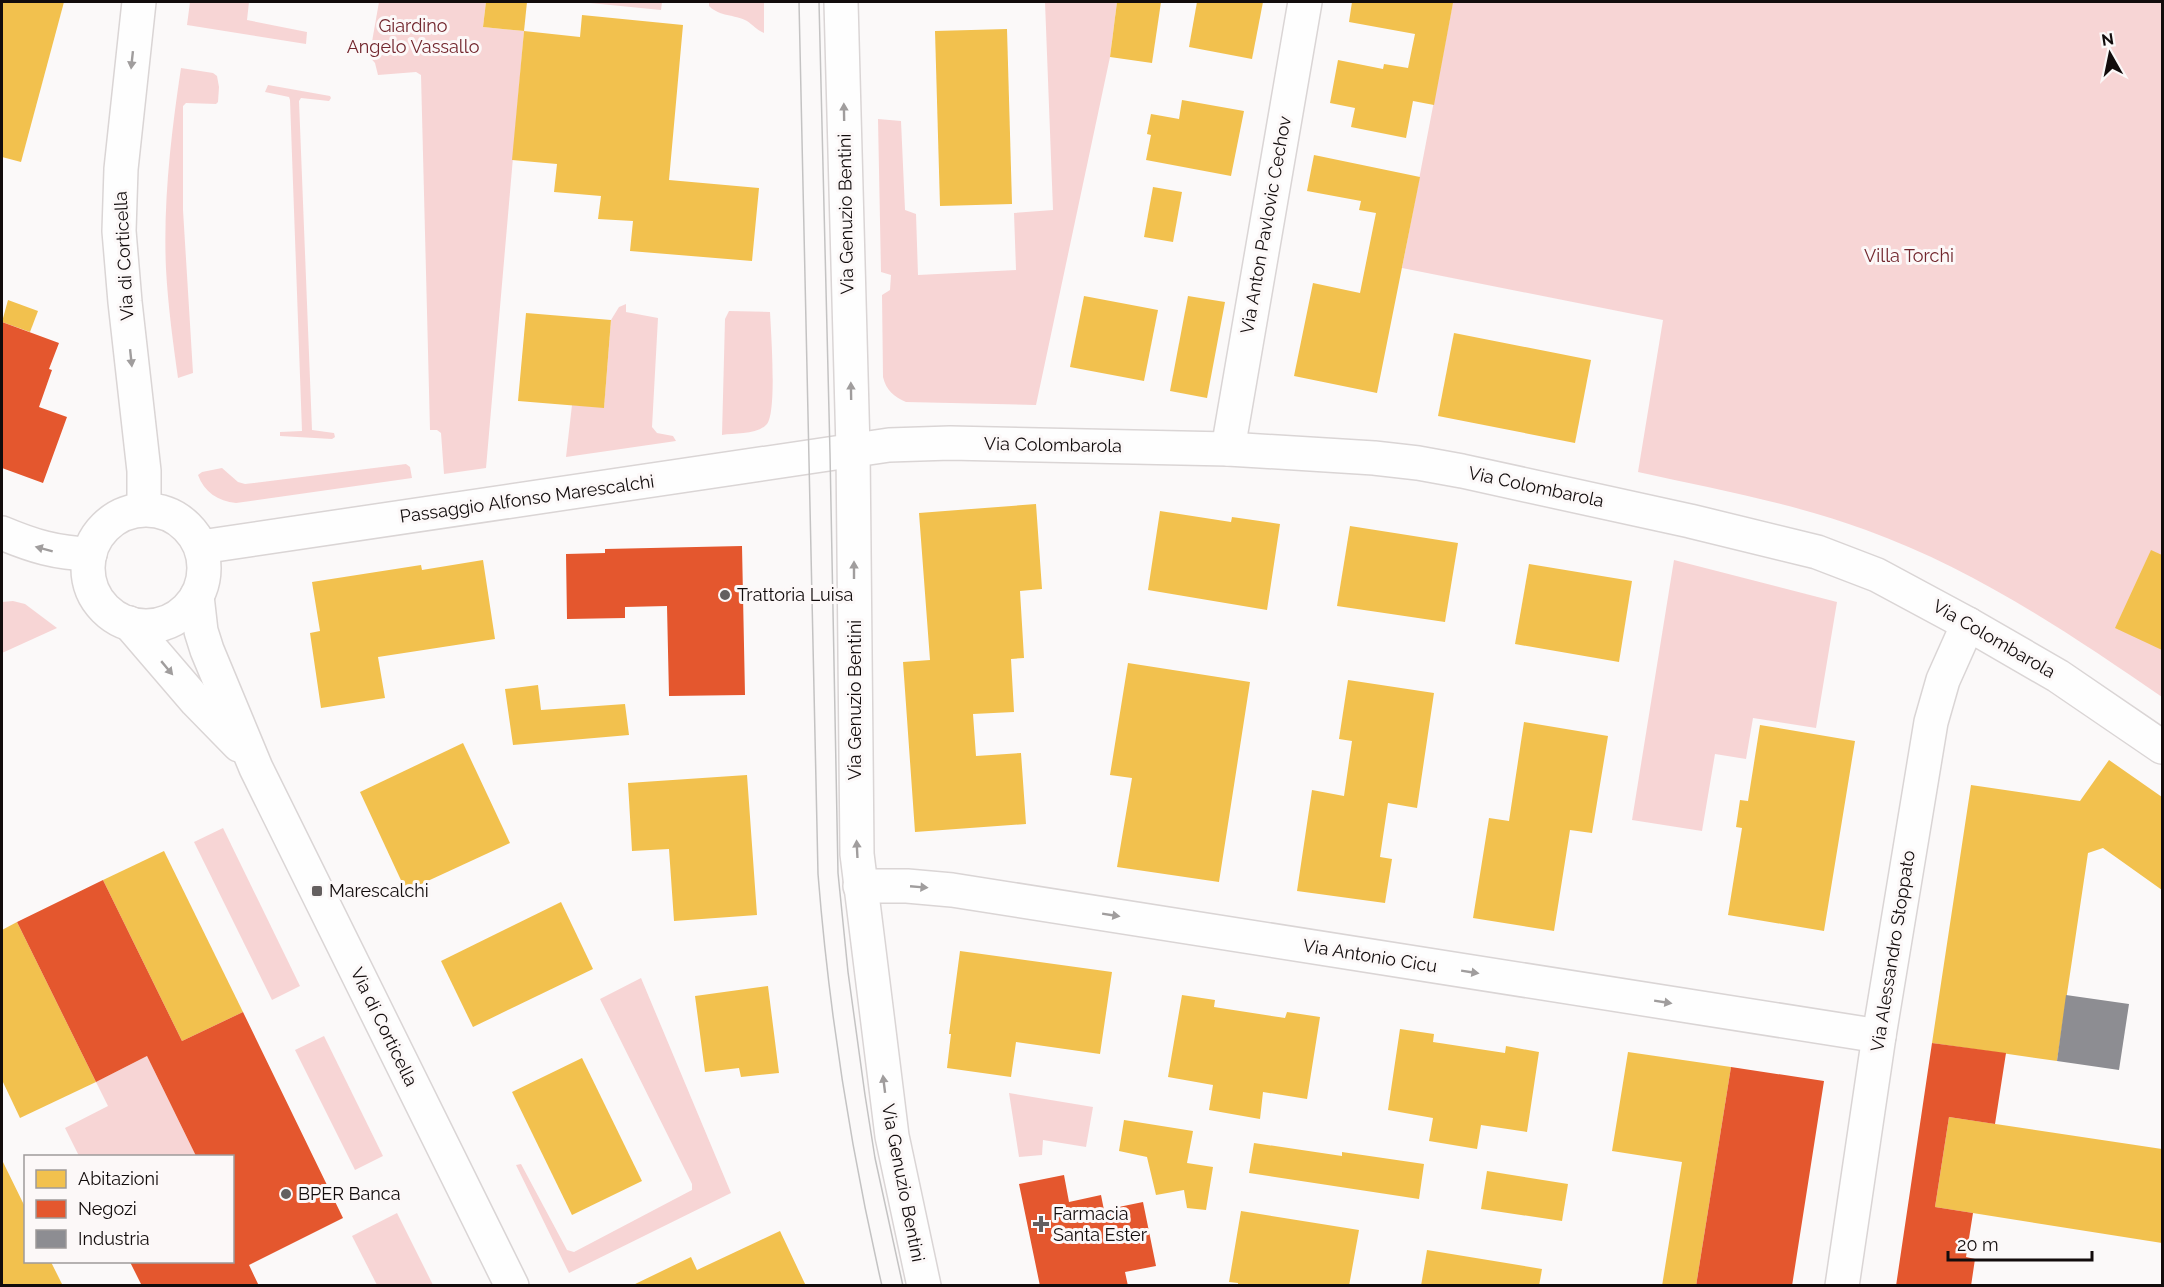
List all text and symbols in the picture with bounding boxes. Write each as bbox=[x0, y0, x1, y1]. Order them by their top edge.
park label: Giardino Angelo Vassallo bbox=[347, 15, 480, 57]
north arrow bbox=[2080, 24, 2140, 84]
text: N bbox=[2100, 29, 2115, 50]
one-way arrow bbox=[128, 50, 137, 69]
one-way arrow bbox=[839, 102, 849, 121]
street label: Via Anton Pavlovic Cechov bbox=[1236, 114, 1295, 336]
street label: Via Genuzio Bentini bbox=[834, 134, 857, 294]
street label: Via di Corticella bbox=[110, 191, 137, 321]
park label: Villa Torchi bbox=[1864, 245, 1954, 266]
one-way arrow bbox=[126, 349, 136, 368]
one-way arrow bbox=[846, 381, 856, 400]
street label: Via Colombarola bbox=[984, 433, 1122, 456]
street label: Via Colombarola bbox=[1466, 462, 1606, 511]
street label: Passaggio Alfonso Marescalchi bbox=[398, 470, 655, 527]
one-way arrow bbox=[35, 544, 53, 553]
one-way arrow bbox=[849, 560, 859, 579]
place label: Trattoria Luisa bbox=[737, 584, 853, 605]
marker: Trattoria Luisa bbox=[718, 588, 732, 602]
street label: Via Colombarola bbox=[1929, 595, 2059, 682]
street label: Via Genuzio Bentini bbox=[844, 620, 865, 780]
one-way arrow bbox=[160, 660, 173, 675]
one-way arrow bbox=[853, 839, 862, 858]
street label: Via Alessandro Stoppato bbox=[1866, 848, 1919, 1053]
place label: Marescalchi bbox=[329, 880, 429, 901]
one-way arrow bbox=[909, 882, 928, 892]
marker: Marescalchi bbox=[310, 884, 324, 898]
one-way arrow bbox=[1102, 911, 1121, 920]
street label: Via Antonio Cicu bbox=[1301, 935, 1439, 976]
street label: Via di Corticella bbox=[347, 964, 422, 1090]
one-way arrow bbox=[1461, 967, 1480, 976]
one-way arrow bbox=[1653, 998, 1672, 1007]
one-way arrow bbox=[880, 1074, 889, 1093]
street label: Via Genuzio Bentini bbox=[878, 1102, 929, 1264]
legend bbox=[24, 1155, 234, 1263]
text: Abitazioni bbox=[78, 1168, 159, 1189]
place label: BPER Banca bbox=[298, 1183, 400, 1204]
marker: BPER Banca bbox=[279, 1187, 293, 1201]
text: Negozi bbox=[78, 1198, 137, 1219]
place label: Farmacia Santa Ester bbox=[1053, 1203, 1148, 1245]
marker: Farmacia Santa Ester bbox=[1034, 1217, 1048, 1231]
scale bar bbox=[1948, 1224, 2092, 1262]
text: Industria bbox=[78, 1228, 150, 1249]
text: 20 m bbox=[1957, 1234, 1999, 1255]

